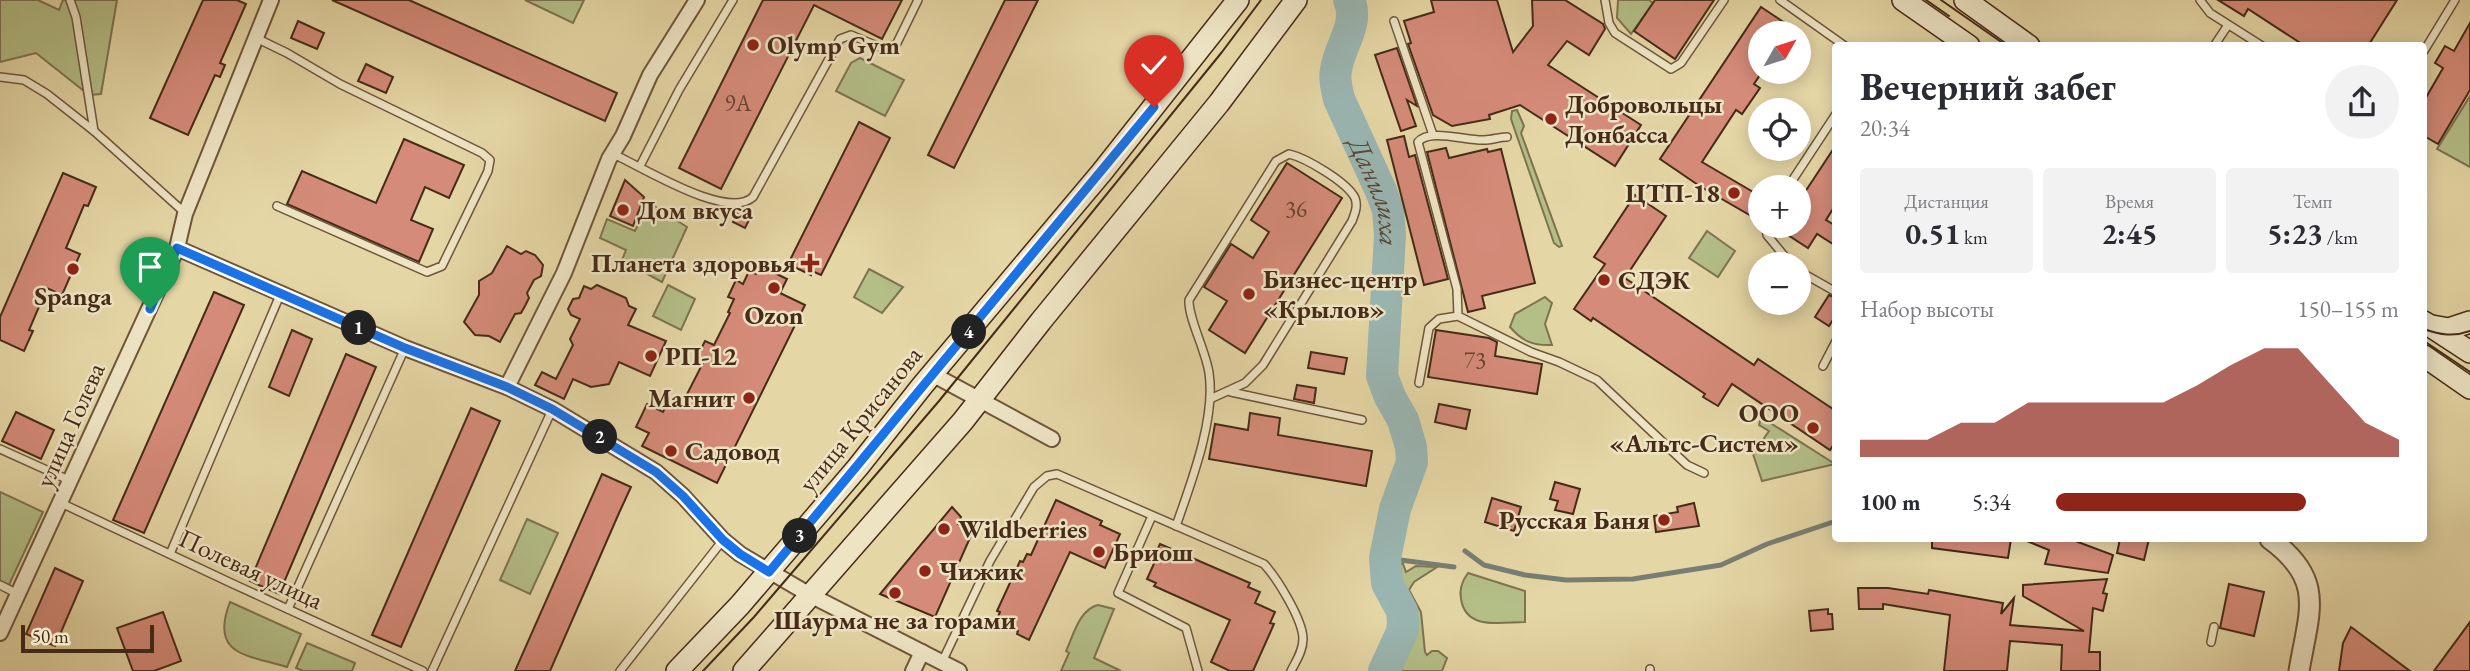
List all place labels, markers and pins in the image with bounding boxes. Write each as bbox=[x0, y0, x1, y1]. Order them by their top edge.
place label: Olymp Gym bbox=[767, 28, 900, 62]
pin bbox=[1124, 35, 1184, 107]
marker: Olymp Gym bbox=[745, 37, 761, 53]
place label: Добровольцы Донбасса bbox=[1565, 87, 1722, 151]
marker: Добровольцы Донбасса bbox=[1543, 111, 1559, 127]
place label: ЦТП-18 bbox=[1625, 176, 1720, 210]
marker: ЦТП-18 bbox=[1726, 185, 1742, 201]
place label: Дом вкуса bbox=[637, 193, 754, 227]
marker: Дом вкуса bbox=[615, 202, 631, 218]
pin bbox=[120, 237, 180, 309]
place label: Планета здоровья bbox=[591, 246, 796, 280]
marker: Планета здоровья bbox=[802, 255, 818, 271]
marker: Spanga bbox=[65, 261, 81, 277]
place label: Бизнес-центр «Крылов» bbox=[1263, 262, 1417, 326]
place label: СДЭК bbox=[1618, 263, 1691, 297]
marker: СДЭК bbox=[1596, 272, 1612, 288]
place label: Spanga bbox=[34, 279, 112, 313]
marker: Ozon bbox=[766, 280, 782, 296]
marker: Бизнес-центр «Крылов» bbox=[1241, 286, 1257, 302]
place label: Ozon bbox=[745, 298, 804, 332]
pin: 1 bbox=[342, 310, 376, 346]
pin: 4 bbox=[951, 314, 986, 350]
place label: РП-12 bbox=[665, 339, 737, 373]
marker: РП-12 bbox=[643, 348, 659, 364]
place label: Магнит bbox=[648, 381, 735, 415]
marker: Магнит bbox=[741, 390, 757, 406]
place label: ООО «Альтс-Систем» bbox=[1609, 396, 1799, 460]
pin: 2 bbox=[582, 420, 618, 454]
marker: ООО «Альтс-Систем» bbox=[1805, 420, 1821, 436]
place label: Садовод bbox=[685, 434, 780, 468]
marker: Садовод bbox=[663, 443, 679, 459]
place label: Русская Баня bbox=[1499, 503, 1650, 537]
place label: Wildberries bbox=[958, 512, 1087, 546]
marker: Русская Баня bbox=[1656, 512, 1672, 528]
pin: 3 bbox=[782, 518, 818, 554]
marker: Wildberries bbox=[936, 521, 952, 537]
place label: Бриош bbox=[1113, 535, 1193, 569]
marker: Бриош bbox=[1091, 544, 1107, 560]
place label: Чижик bbox=[939, 554, 1024, 588]
marker: Чижик bbox=[917, 563, 933, 579]
marker: Шаурма не за горами bbox=[887, 585, 903, 601]
place label: Шаурма не за горами bbox=[774, 603, 1016, 637]

